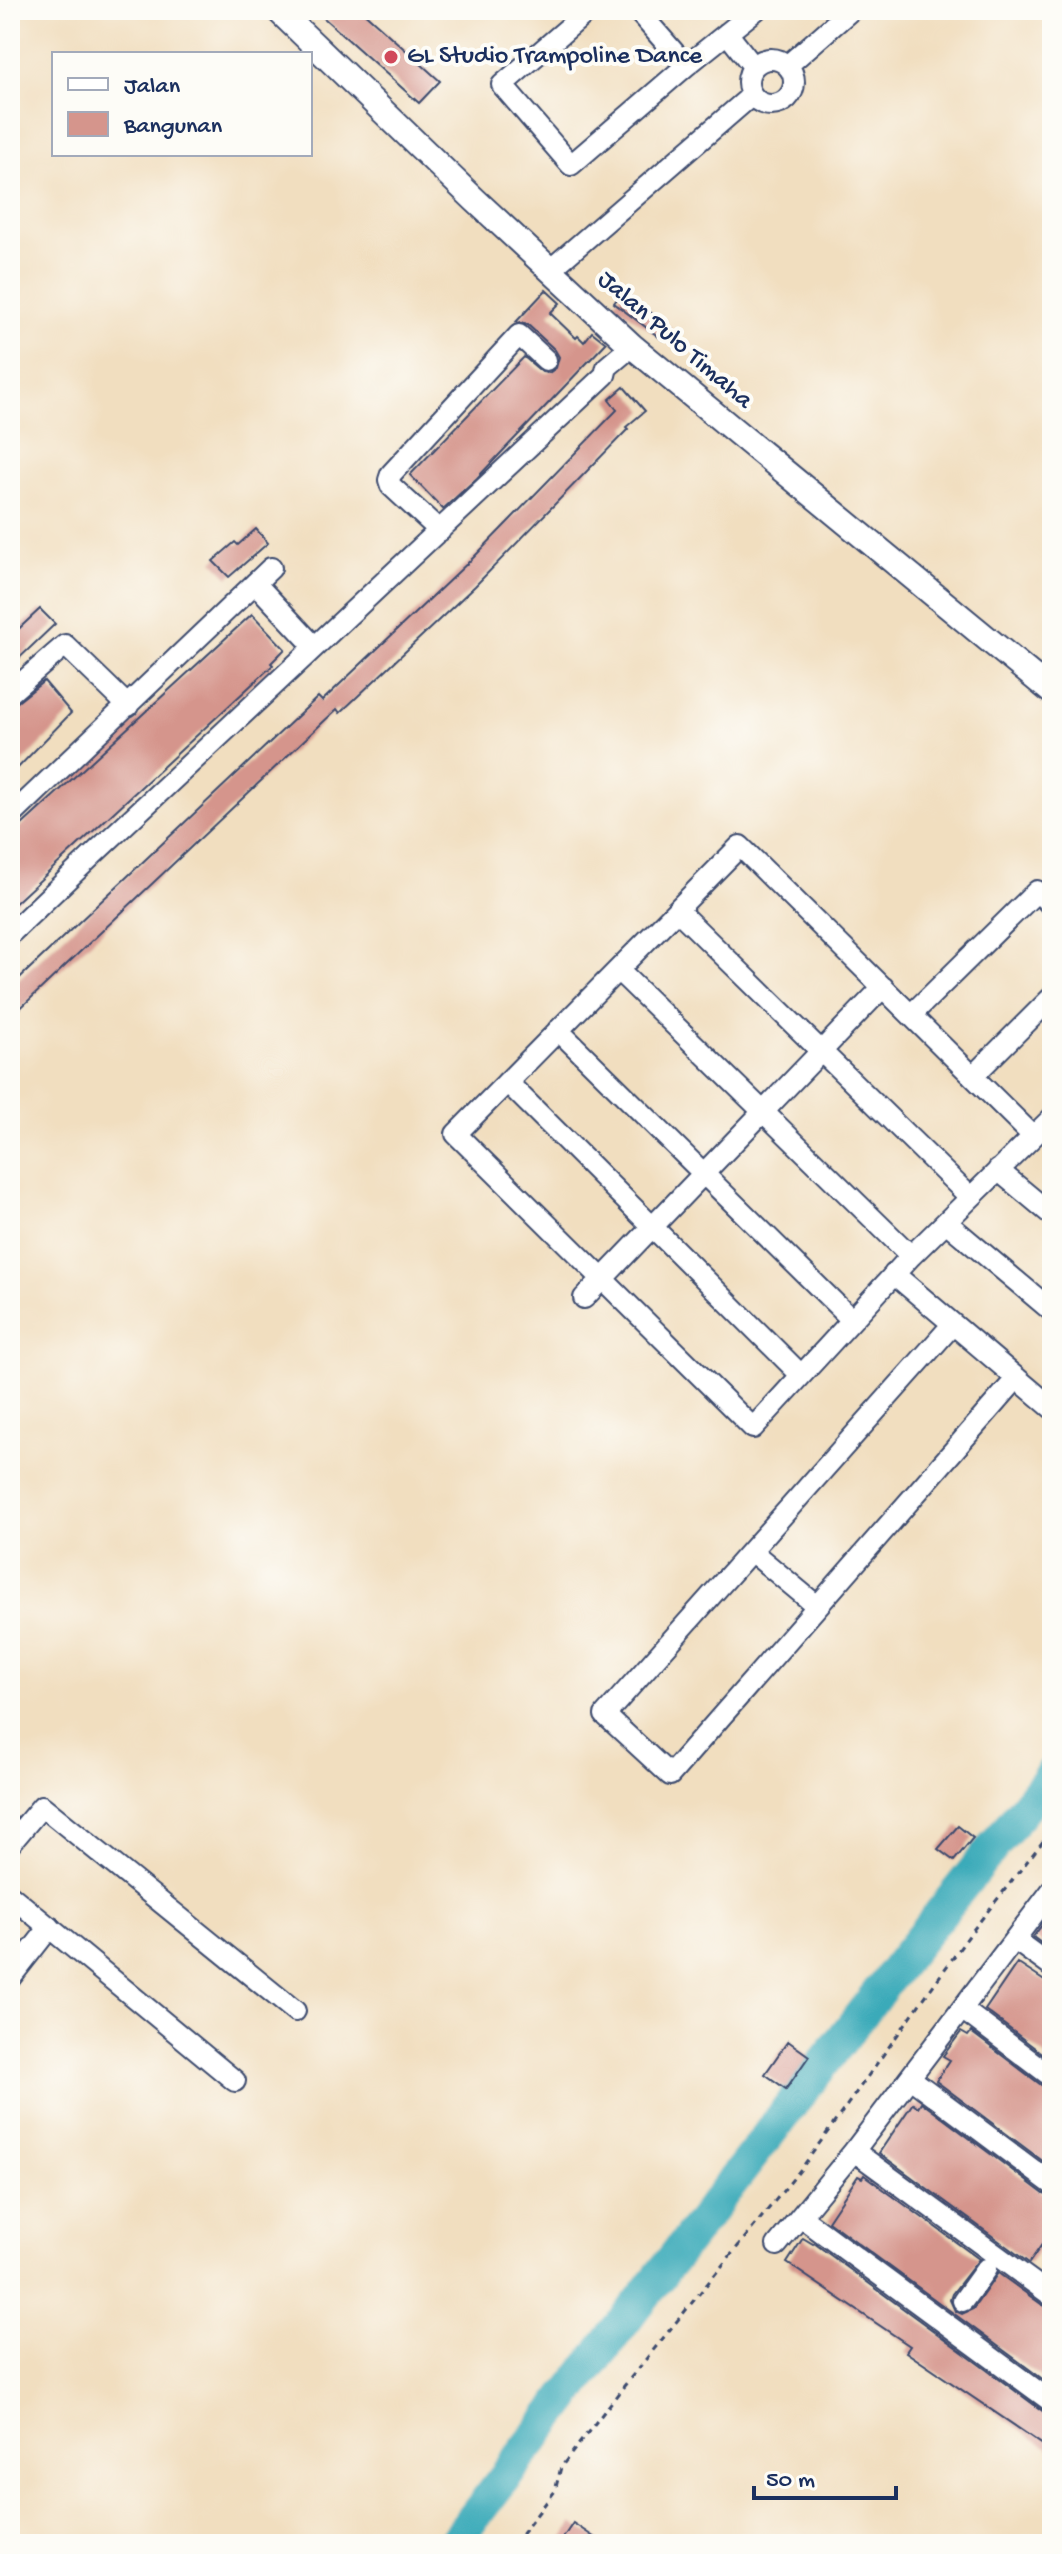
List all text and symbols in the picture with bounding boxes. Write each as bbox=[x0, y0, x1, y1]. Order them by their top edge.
place label: GL Studio Trampoline Dance bbox=[407, 42, 703, 73]
marker: GL Studio Trampoline Dance bbox=[382, 48, 400, 66]
legend bbox=[52, 52, 312, 156]
text: Jalan bbox=[124, 73, 181, 102]
text: Bangunan bbox=[123, 113, 223, 142]
street label: Jalan Pulo Timaha bbox=[590, 265, 759, 418]
scale bar bbox=[754, 2450, 896, 2500]
text: 50 m bbox=[766, 2467, 815, 2496]

